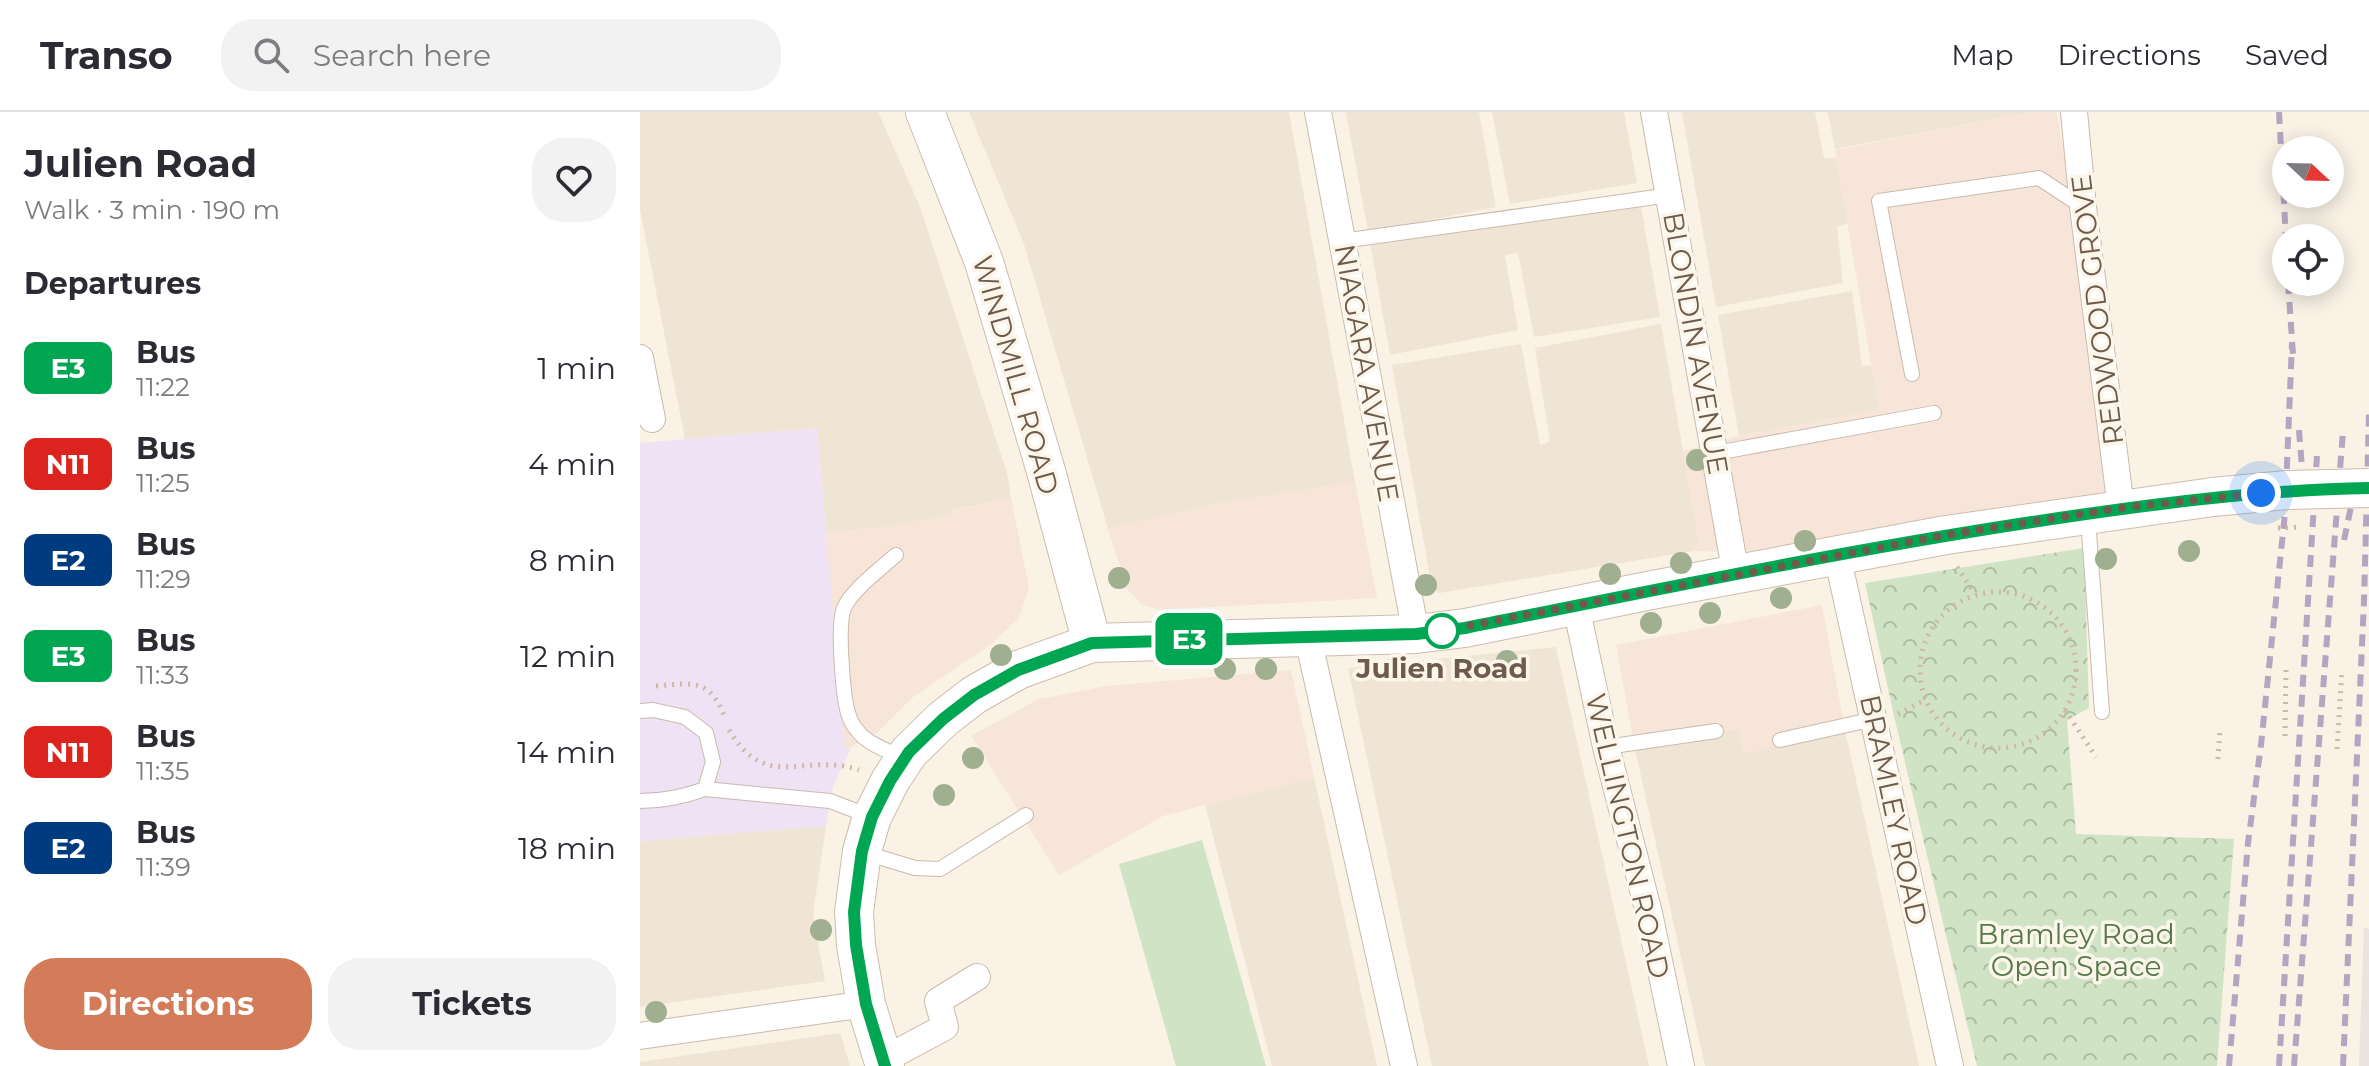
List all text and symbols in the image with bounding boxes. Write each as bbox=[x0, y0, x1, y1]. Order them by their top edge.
search box bbox=[221, 19, 781, 91]
text: Transo bbox=[40, 32, 173, 79]
icon: search bbox=[249, 33, 293, 77]
text: Search here bbox=[313, 37, 491, 74]
text: Map bbox=[1951, 38, 2013, 72]
text: Directions bbox=[2057, 38, 2201, 72]
text: Saved bbox=[2245, 38, 2329, 72]
north arrow bbox=[2272, 136, 2344, 208]
map controls bbox=[2272, 136, 2344, 296]
button: heart bbox=[532, 138, 616, 222]
text: Julien Road bbox=[24, 140, 257, 187]
street label: REDWOOD GROVE bbox=[2064, 173, 2130, 447]
text: Walk · 3 min · 190 m bbox=[24, 194, 280, 226]
street label: BLONDIN AVENUE bbox=[1656, 209, 1736, 477]
button: locate bbox=[2272, 224, 2344, 296]
street label: NIAGARA AVENUE bbox=[1328, 242, 1406, 504]
street label: WINDMILL ROAD bbox=[966, 251, 1066, 499]
text: Departures bbox=[24, 265, 201, 302]
text: Bus bbox=[136, 334, 196, 371]
text: 1 min bbox=[537, 350, 616, 387]
text: E3 bbox=[50, 351, 86, 385]
text: 11:22 bbox=[136, 371, 190, 403]
text: Bus bbox=[136, 430, 196, 467]
text: 4 min bbox=[528, 446, 616, 483]
text: N11 bbox=[46, 447, 90, 481]
text: 11:25 bbox=[136, 467, 190, 499]
your location bbox=[2241, 473, 2281, 513]
text: Bus bbox=[136, 526, 196, 563]
text: 8 min bbox=[529, 542, 616, 579]
text: E2 bbox=[50, 543, 86, 577]
text: 11:29 bbox=[136, 563, 191, 595]
line badge: E3 bbox=[1153, 613, 1225, 665]
marker: Julien Road bbox=[1425, 614, 1459, 648]
text: Bus bbox=[136, 622, 196, 659]
text: E3 bbox=[1171, 622, 1207, 656]
text: 12 min bbox=[520, 638, 616, 675]
text: E3 bbox=[50, 639, 86, 673]
place label: Julien Road bbox=[1355, 651, 1528, 685]
text: 11:33 bbox=[136, 659, 189, 691]
street label: WELLINGTON ROAD bbox=[1579, 690, 1677, 982]
street label: BRAMLEY ROAD bbox=[1853, 692, 1935, 928]
text: Bus bbox=[136, 718, 196, 755]
text: 14 min bbox=[517, 734, 616, 771]
text: N11 bbox=[46, 735, 90, 769]
text: 11:35 bbox=[136, 755, 189, 787]
text: Bus bbox=[136, 814, 196, 851]
text: 18 min bbox=[518, 830, 616, 867]
text: E2 bbox=[50, 831, 86, 865]
text: 11:39 bbox=[136, 851, 191, 883]
park label: Bramley Road Open Space bbox=[1977, 917, 2175, 983]
button: Directions bbox=[24, 958, 312, 1050]
button: Tickets bbox=[328, 958, 616, 1050]

